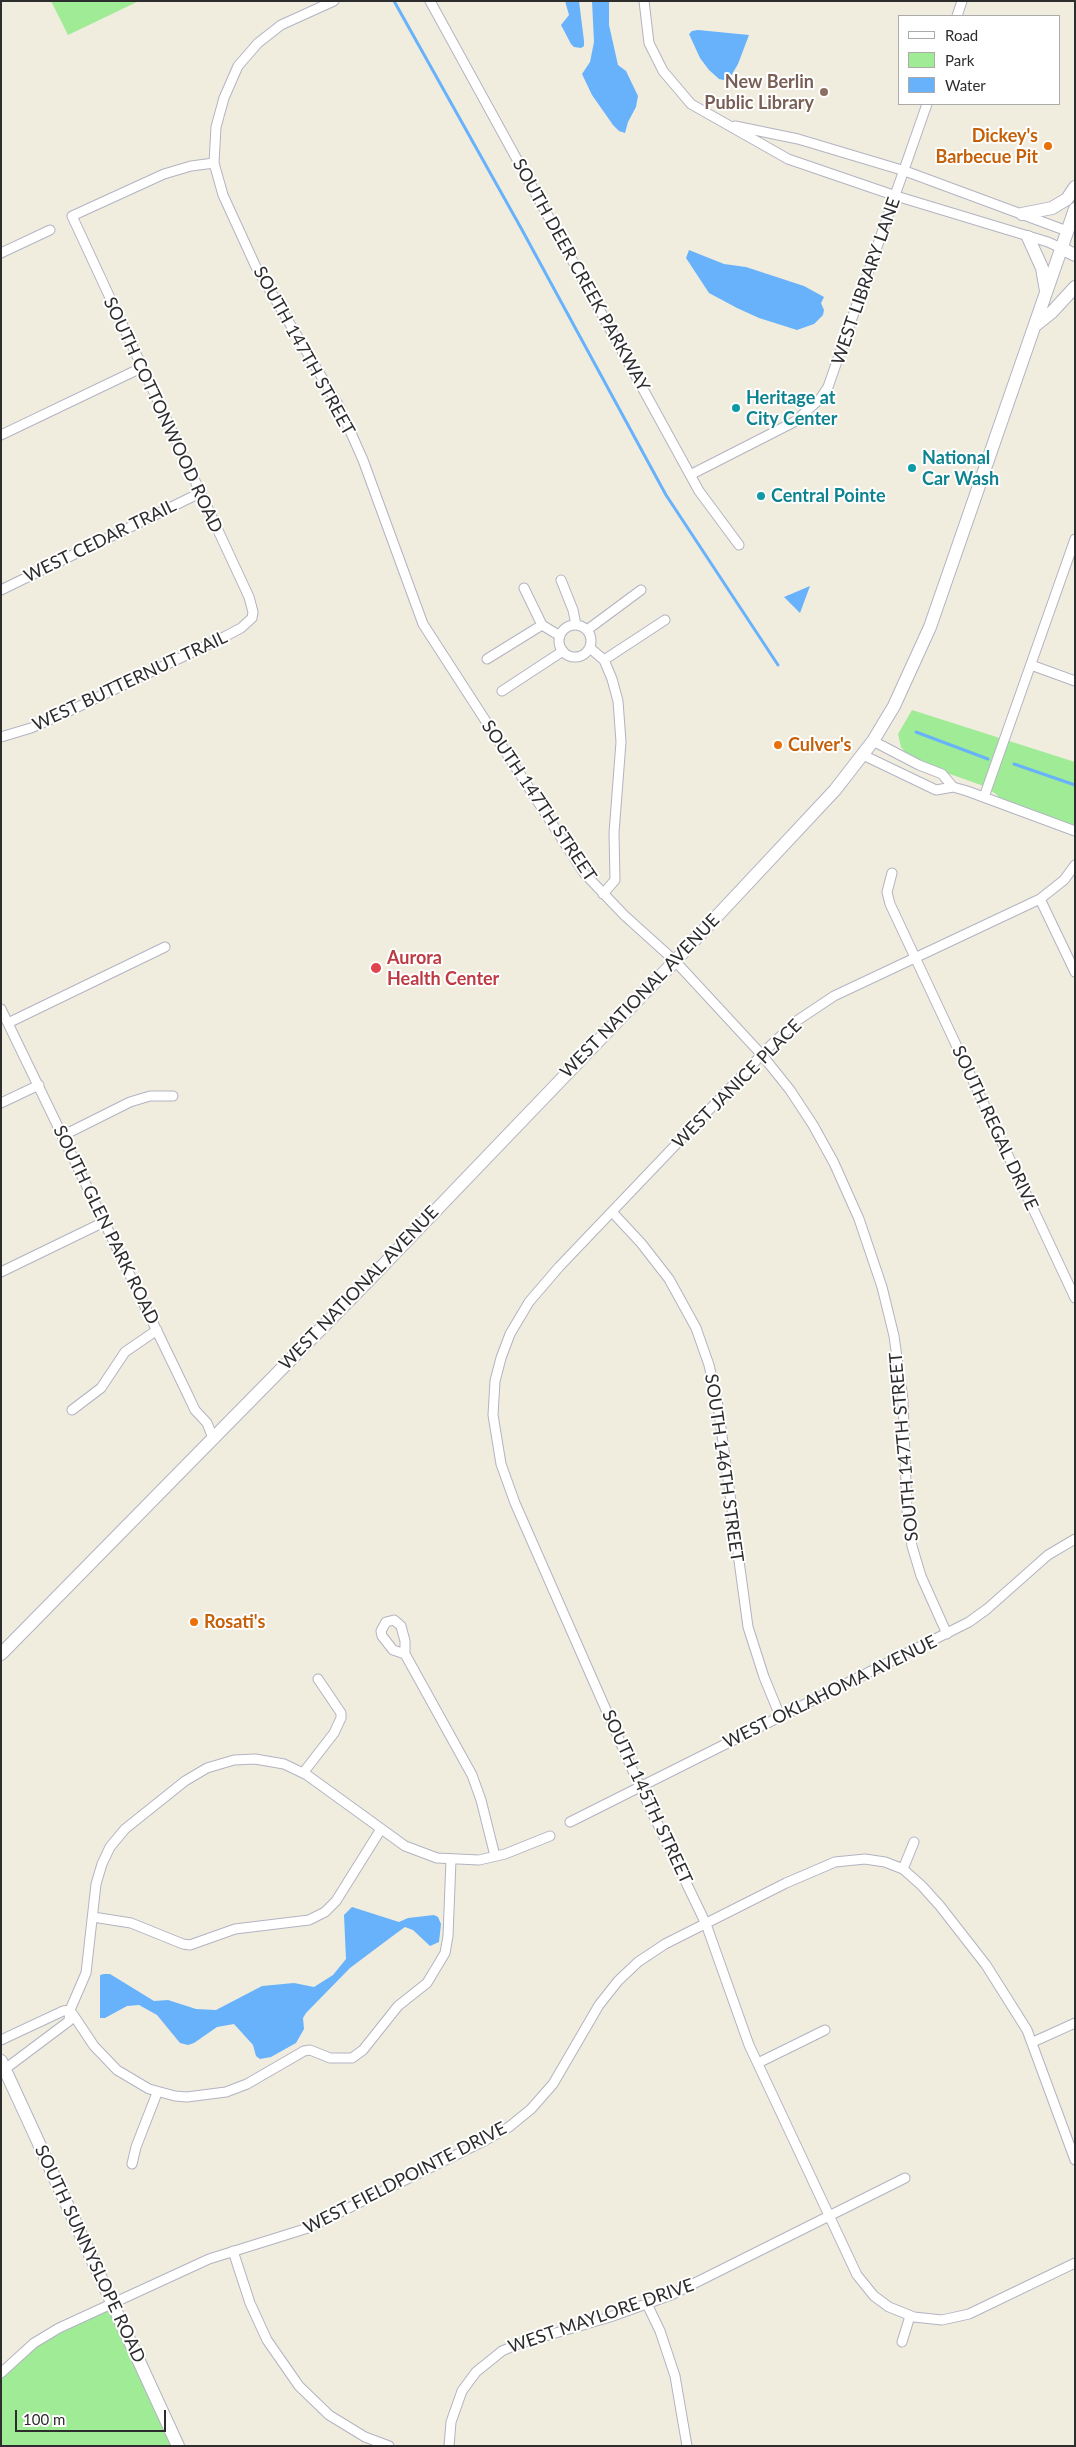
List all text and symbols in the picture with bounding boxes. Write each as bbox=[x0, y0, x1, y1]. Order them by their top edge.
legend bbox=[898, 15, 1061, 105]
text: Road bbox=[945, 26, 978, 44]
text: Park bbox=[945, 51, 974, 69]
place label: New Berlin Public Library bbox=[704, 71, 814, 114]
text: Water bbox=[945, 76, 986, 94]
marker: New Berlin Public Library bbox=[818, 86, 830, 98]
place label: Dickey's Barbecue Pit bbox=[935, 125, 1038, 168]
marker: Dickey's Barbecue Pit bbox=[1042, 140, 1054, 152]
street label: SOUTH DEER CREEK PARKWAY bbox=[508, 155, 654, 395]
street label: WEST LIBRARY LANE bbox=[827, 194, 905, 368]
street label: SOUTH 147TH STREET bbox=[249, 263, 359, 439]
street label: SOUTH COTTONWOOD ROAD bbox=[99, 294, 227, 536]
place label: Heritage at City Center bbox=[746, 387, 837, 429]
marker: Heritage at City Center bbox=[730, 402, 742, 414]
place label: National Car Wash bbox=[922, 447, 999, 489]
marker: National Car Wash bbox=[906, 462, 918, 474]
place label: Central Pointe bbox=[771, 485, 886, 507]
marker: Central Pointe bbox=[755, 490, 767, 502]
street label: WEST CEDAR TRAIL bbox=[21, 495, 179, 587]
street label: WEST BUTTERNUT TRAIL bbox=[29, 626, 231, 736]
street label: SOUTH 147TH STREET bbox=[477, 716, 601, 886]
place label: Culver's bbox=[788, 734, 851, 756]
marker: Culver's bbox=[772, 739, 784, 751]
street label: WEST NATIONAL AVENUE bbox=[556, 909, 724, 1083]
place label: Aurora Health Center bbox=[387, 947, 499, 990]
marker: Aurora Health Center bbox=[369, 961, 383, 975]
street label: WEST JANICE PLACE bbox=[668, 1015, 806, 1153]
street label: SOUTH REGAL DRIVE bbox=[947, 1042, 1043, 1214]
street label: SOUTH GLEN PARK ROAD bbox=[48, 1122, 164, 1328]
street label: WEST NATIONAL AVENUE bbox=[275, 1201, 443, 1375]
street label: SOUTH 147TH STREET bbox=[885, 1352, 923, 1542]
street label: SOUTH 146TH STREET bbox=[700, 1373, 748, 1563]
place label: Rosati's bbox=[204, 1611, 265, 1633]
marker: Rosati's bbox=[188, 1616, 200, 1628]
street label: WEST OKLAHOMA AVENUE bbox=[720, 1631, 940, 1753]
street label: SOUTH 145TH STREET bbox=[597, 1706, 697, 1888]
street label: WEST FIELDPOINTE DRIVE bbox=[300, 2117, 510, 2239]
street label: SOUTH SUNNYSLOPE ROAD bbox=[30, 2142, 150, 2366]
street label: WEST MAYLORE DRIVE bbox=[505, 2274, 697, 2358]
scale bar bbox=[18, 2400, 169, 2432]
text: 100 m bbox=[23, 2410, 65, 2428]

